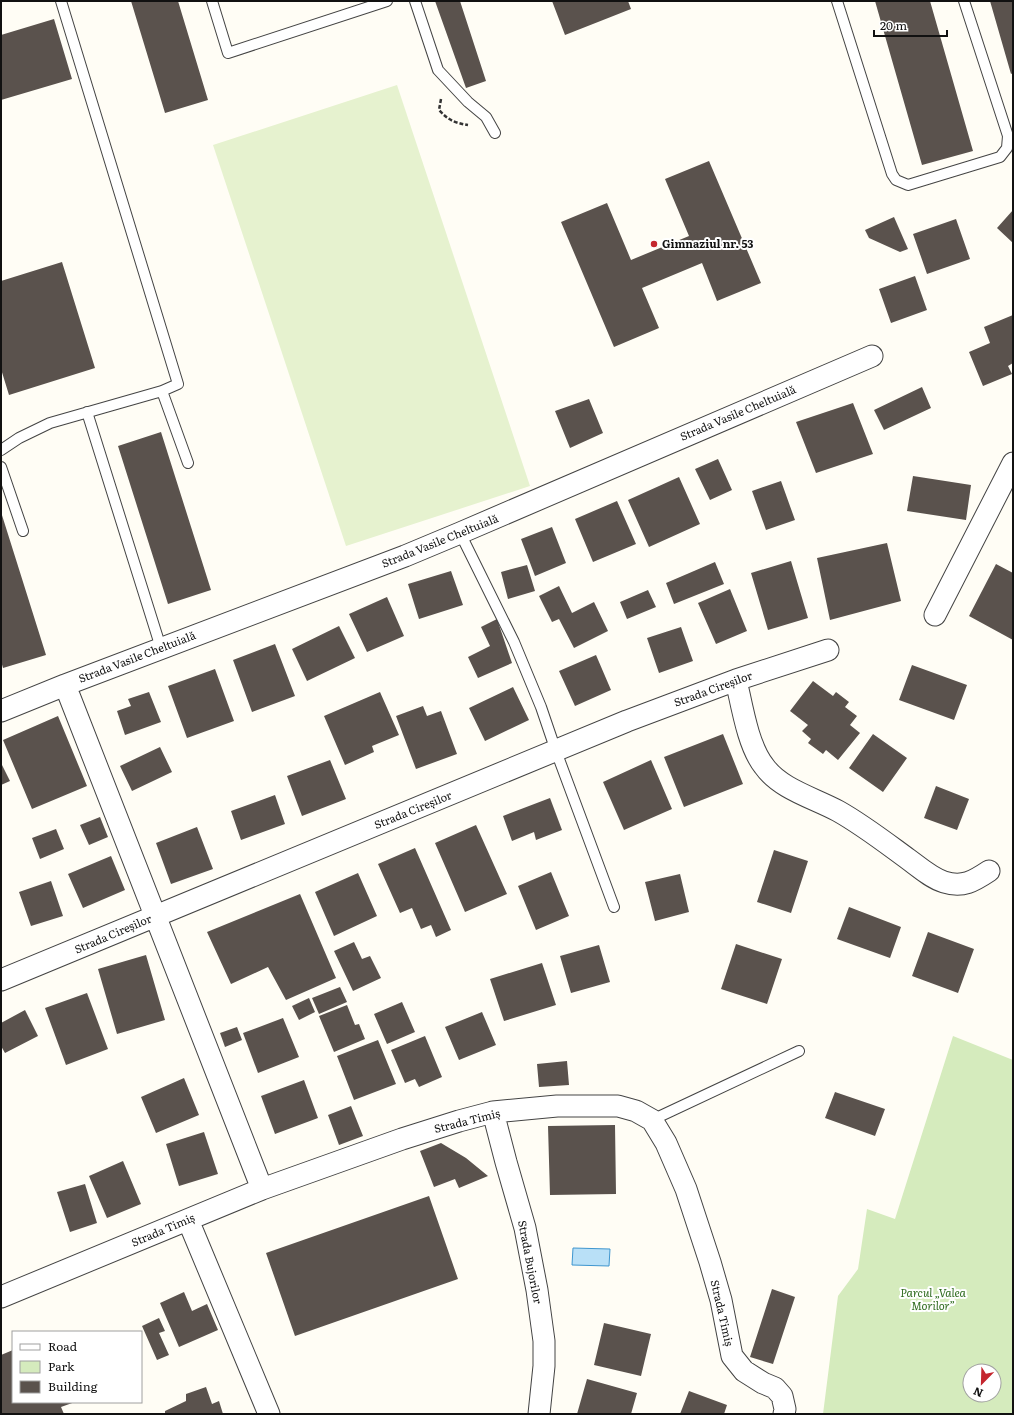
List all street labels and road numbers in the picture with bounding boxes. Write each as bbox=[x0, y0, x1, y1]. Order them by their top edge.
street label: Strada Vasile Cheltuială bbox=[677, 380, 798, 444]
street label: Strada Vasile Cheltuială bbox=[379, 509, 500, 571]
street label: Strada Vasile Cheltuială bbox=[76, 626, 198, 686]
street label: Strada Cireșilor bbox=[671, 666, 755, 710]
street label: Strada Cireșilor bbox=[371, 786, 455, 832]
street label: Strada Cireșilor bbox=[72, 909, 154, 957]
street label: Strada Timiș bbox=[432, 1104, 502, 1136]
street label: Strada Timiș bbox=[128, 1209, 197, 1250]
street label: Strada Bujorilor bbox=[515, 1219, 547, 1306]
street label: Strada Timiș bbox=[708, 1278, 738, 1348]

